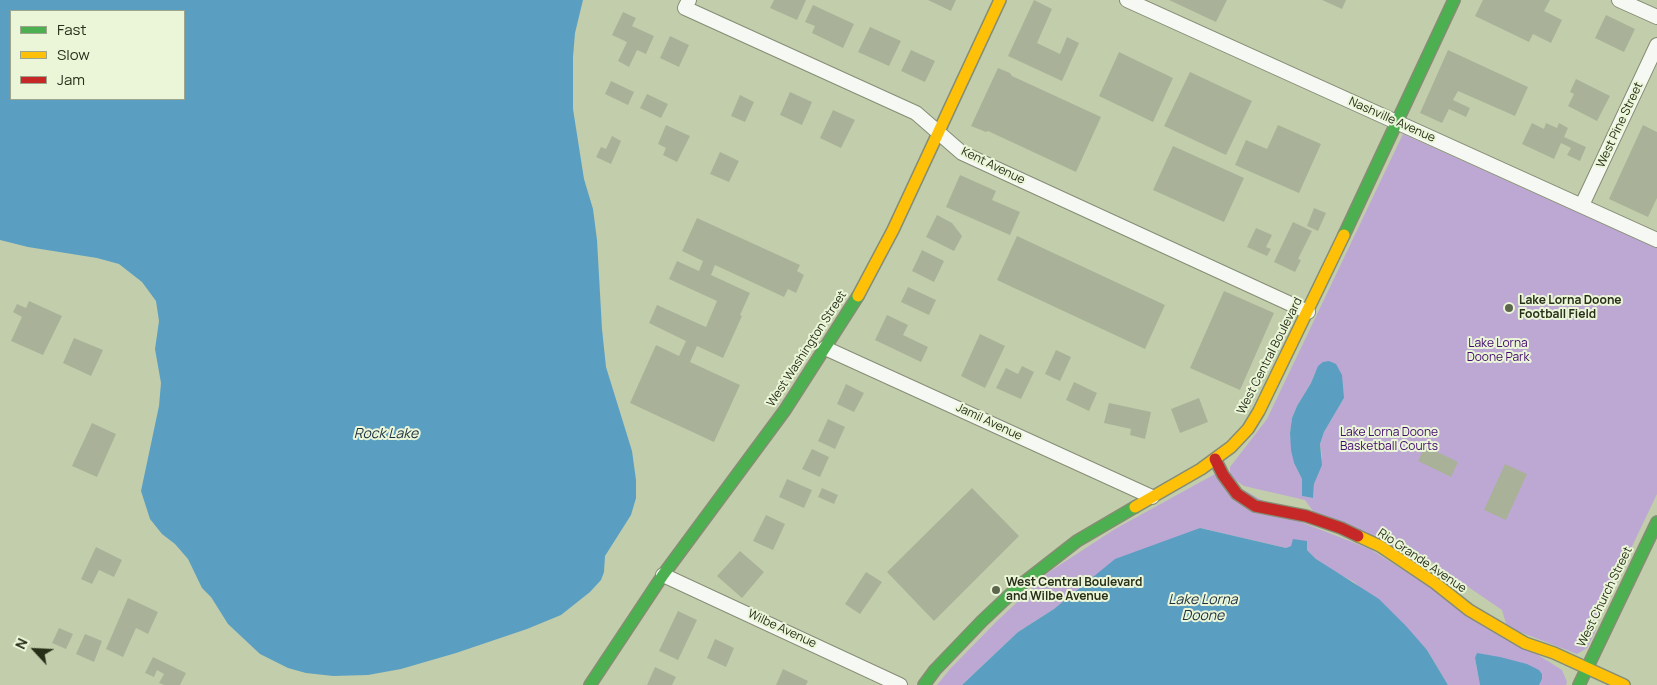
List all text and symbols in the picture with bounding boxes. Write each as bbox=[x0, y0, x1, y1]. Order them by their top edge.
legend bbox=[10, 10, 185, 100]
text: Fast bbox=[57, 19, 86, 40]
text: Slow bbox=[57, 44, 90, 65]
text: Jam bbox=[57, 69, 85, 90]
street label: West Pine Street bbox=[1594, 80, 1646, 170]
street label: Nashville Avenue bbox=[1346, 94, 1438, 146]
street label: Kent Avenue bbox=[959, 144, 1027, 188]
street label: West Washington Street bbox=[764, 288, 850, 410]
place label: Lake Lorna Doone Football Field bbox=[1519, 294, 1622, 322]
street label: West Central Boulevard bbox=[1234, 295, 1306, 417]
marker: Lake Lorna Doone Football Field bbox=[1503, 302, 1515, 314]
park label: Lake Lorna Doone Park bbox=[1467, 337, 1529, 365]
street label: Jamil Avenue bbox=[954, 400, 1024, 444]
water label: Rock Lake bbox=[354, 426, 418, 442]
park label: Lake Lorna Doone Basketball Courts bbox=[1340, 426, 1438, 454]
street label: Rio Grande Avenue bbox=[1375, 526, 1469, 596]
street label: West Church Street bbox=[1575, 545, 1635, 649]
place label: West Central Boulevard and Wilbe Avenue bbox=[1006, 576, 1142, 604]
marker: West Central Boulevard and Wilbe Avenue bbox=[990, 584, 1002, 596]
water label: Lake Lorna Doone bbox=[1168, 592, 1238, 624]
street label: Wilbe Avenue bbox=[745, 607, 819, 651]
north arrow bbox=[10, 625, 60, 675]
text: N bbox=[10, 635, 32, 652]

